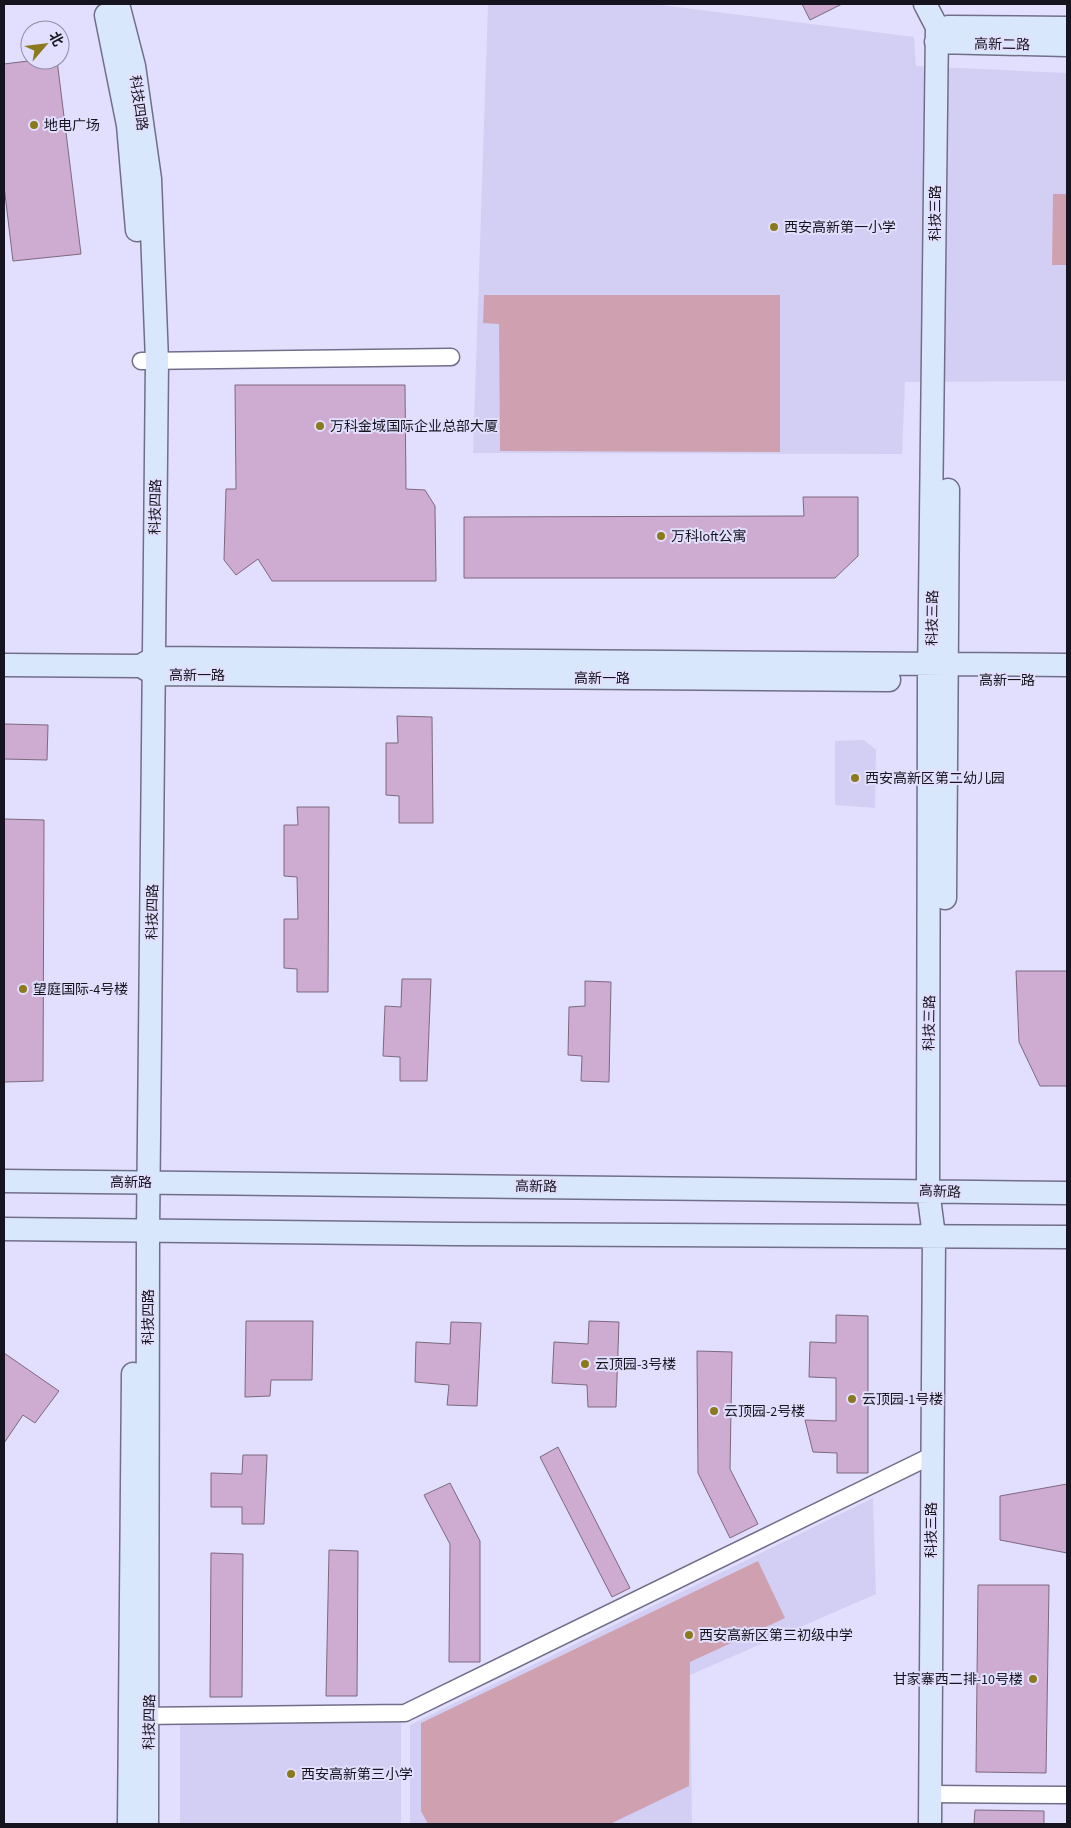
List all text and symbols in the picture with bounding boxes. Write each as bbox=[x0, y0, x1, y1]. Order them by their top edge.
north arrow bbox=[20, 20, 70, 70]
text: 北 bbox=[43, 28, 68, 50]
street label: 高新二路 bbox=[974, 35, 1030, 55]
street label: 科技四路 bbox=[124, 74, 152, 132]
place label: 地电广场 bbox=[44, 116, 100, 136]
marker: 地电广场 bbox=[28, 119, 40, 131]
street label: 科技三路 bbox=[926, 185, 946, 241]
place label: 西安高新第一小学 bbox=[784, 218, 896, 238]
marker: 西安高新第一小学 bbox=[768, 221, 780, 233]
place label: 万科金域国际企业总部大厦 bbox=[330, 417, 498, 437]
marker: 万科金域国际企业总部大厦 bbox=[314, 420, 326, 432]
street label: 科技四路 bbox=[146, 479, 166, 535]
place label: 万科loft公寓 bbox=[671, 527, 746, 547]
marker: 万科loft公寓 bbox=[655, 530, 667, 542]
street label: 科技三路 bbox=[923, 590, 943, 646]
street label: 高新一路 bbox=[169, 666, 225, 686]
street label: 高新一路 bbox=[574, 669, 630, 689]
street label: 高新一路 bbox=[979, 671, 1035, 691]
place label: 西安高新区第二幼儿园 bbox=[865, 769, 1005, 789]
marker: 西安高新区第二幼儿园 bbox=[849, 772, 861, 784]
street label: 科技四路 bbox=[143, 884, 163, 940]
place label: 望庭国际-4号楼 bbox=[33, 980, 128, 1000]
marker: 望庭国际-4号楼 bbox=[17, 983, 29, 995]
street label: 科技三路 bbox=[920, 995, 940, 1051]
street label: 高新路 bbox=[110, 1173, 152, 1193]
street label: 高新路 bbox=[515, 1177, 557, 1197]
street label: 高新路 bbox=[918, 1181, 961, 1203]
street label: 科技四路 bbox=[139, 1289, 159, 1345]
place label: 云顶园-3号楼 bbox=[595, 1355, 676, 1375]
marker: 云顶园-3号楼 bbox=[579, 1358, 591, 1370]
place label: 云顶园-1号楼 bbox=[862, 1390, 943, 1410]
marker: 云顶园-1号楼 bbox=[846, 1393, 858, 1405]
place label: 云顶园-2号楼 bbox=[724, 1402, 805, 1422]
marker: 云顶园-2号楼 bbox=[708, 1405, 720, 1417]
street label: 科技三路 bbox=[922, 1502, 942, 1558]
place label: 西安高新区第三初级中学 bbox=[699, 1626, 853, 1646]
marker: 西安高新区第三初级中学 bbox=[683, 1629, 695, 1641]
place label: 甘家寨西二排-10号楼 bbox=[893, 1670, 1023, 1690]
marker: 甘家寨西二排-10号楼 bbox=[1027, 1673, 1039, 1685]
street label: 科技四路 bbox=[140, 1694, 160, 1750]
place label: 西安高新第三小学 bbox=[301, 1765, 413, 1785]
marker: 西安高新第三小学 bbox=[285, 1768, 297, 1780]

